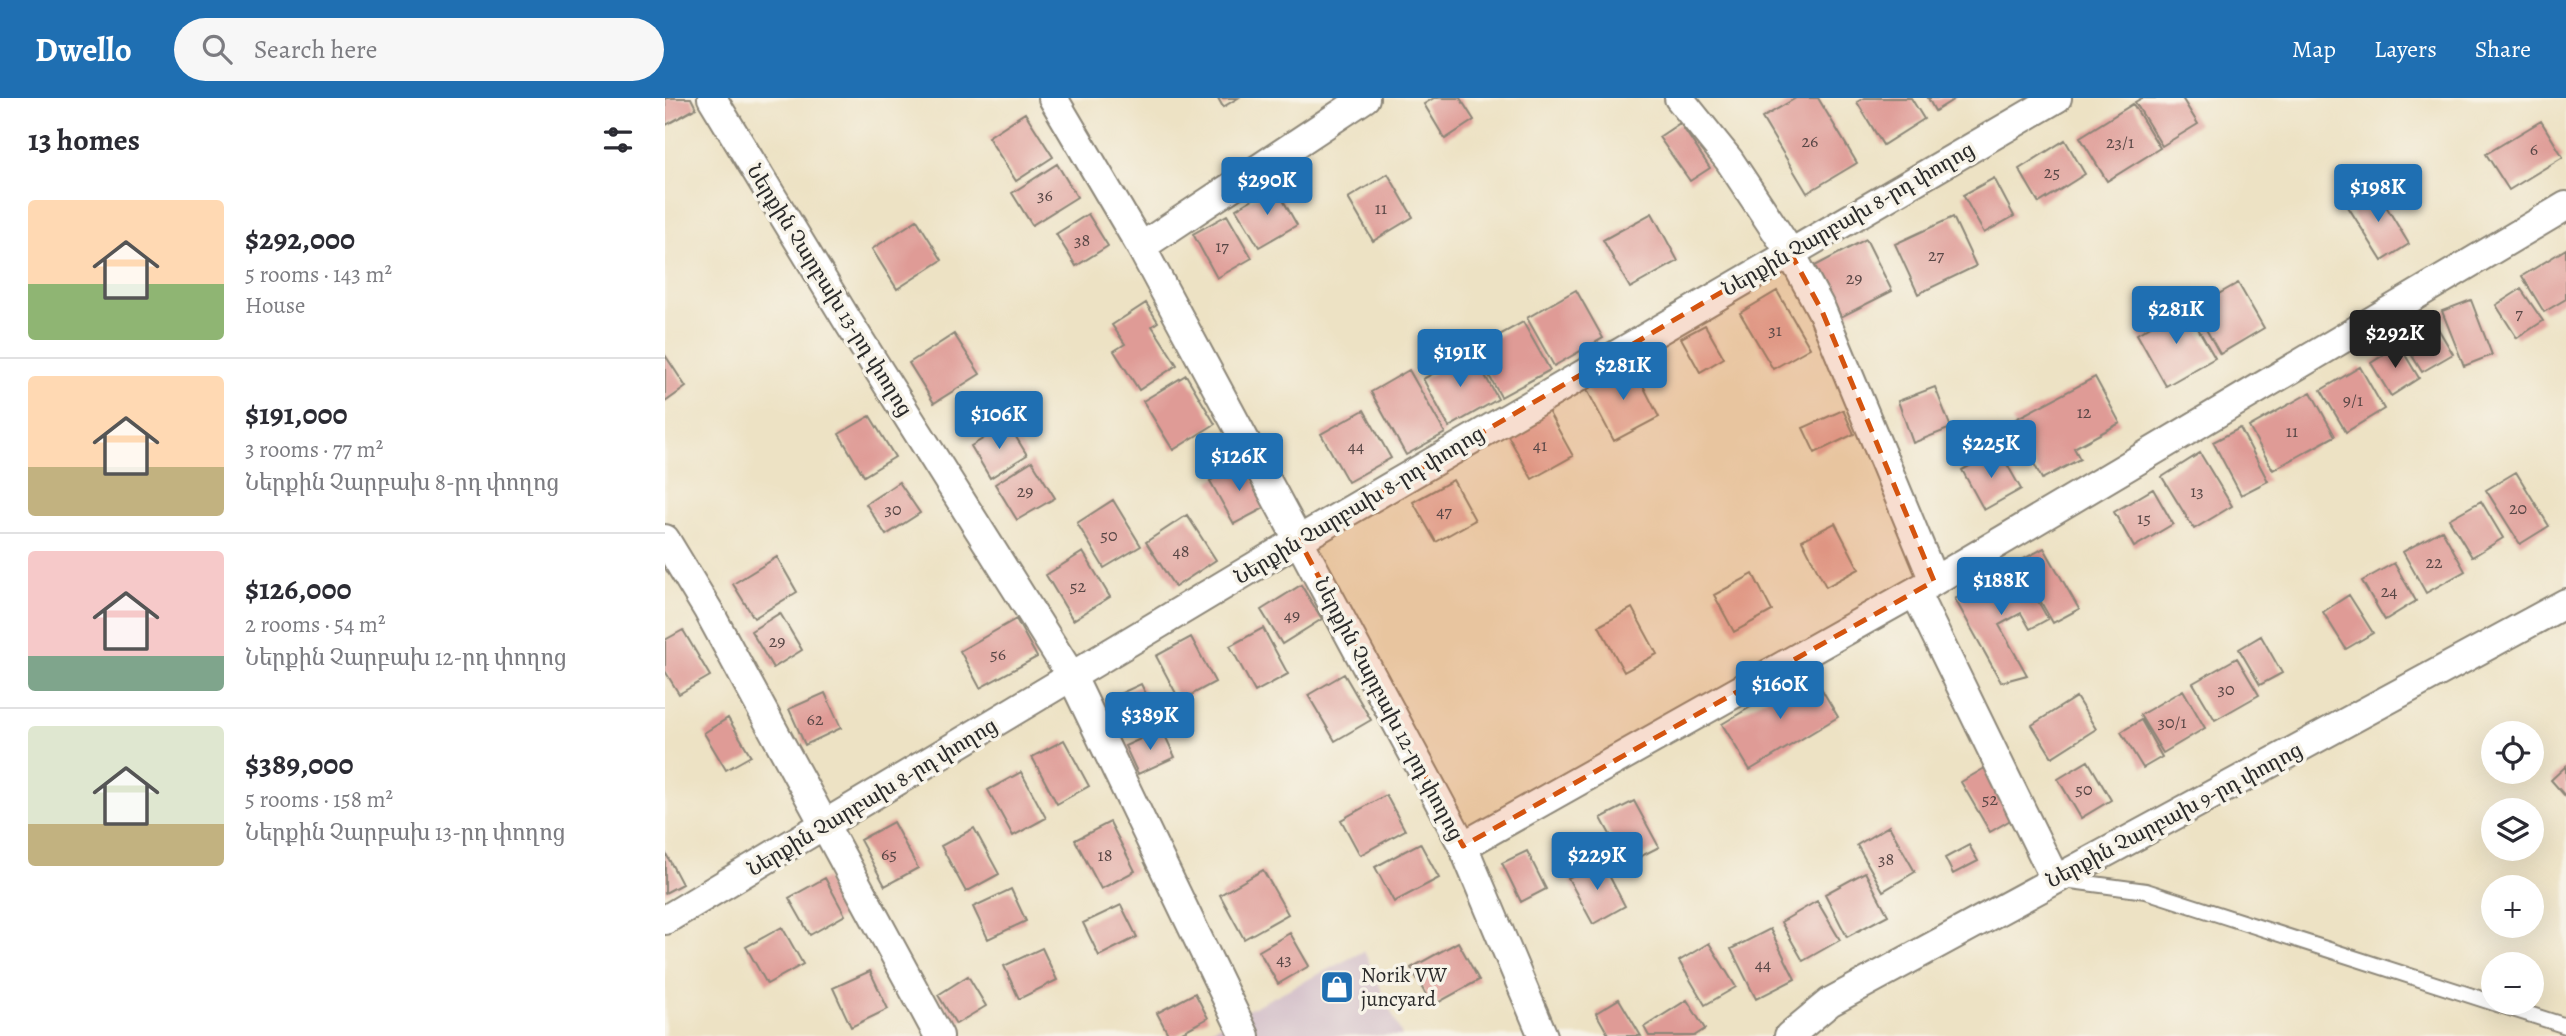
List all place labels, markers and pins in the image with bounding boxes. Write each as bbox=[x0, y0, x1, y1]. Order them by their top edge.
pin: $290K bbox=[1218, 158, 1316, 217]
pin: $198K bbox=[2329, 164, 2427, 224]
pin: $281K bbox=[2127, 286, 2225, 346]
pin: $292K bbox=[2346, 310, 2444, 370]
pin: $191K bbox=[1411, 330, 1509, 389]
pin: $281K bbox=[1574, 342, 1672, 402]
pin: $106K bbox=[950, 392, 1048, 451]
pin: $225K bbox=[1942, 420, 2040, 480]
pin: $126K bbox=[1190, 434, 1288, 493]
pin: $188K bbox=[1952, 558, 2050, 617]
pin: $160K bbox=[1731, 662, 1829, 721]
pin: $389K bbox=[1101, 692, 1199, 752]
pin: $229K bbox=[1548, 832, 1646, 892]
place label: Norik VW juncyard bbox=[1361, 961, 1448, 1013]
shop icon: Norik VW juncyard bbox=[1318, 968, 1356, 1006]

